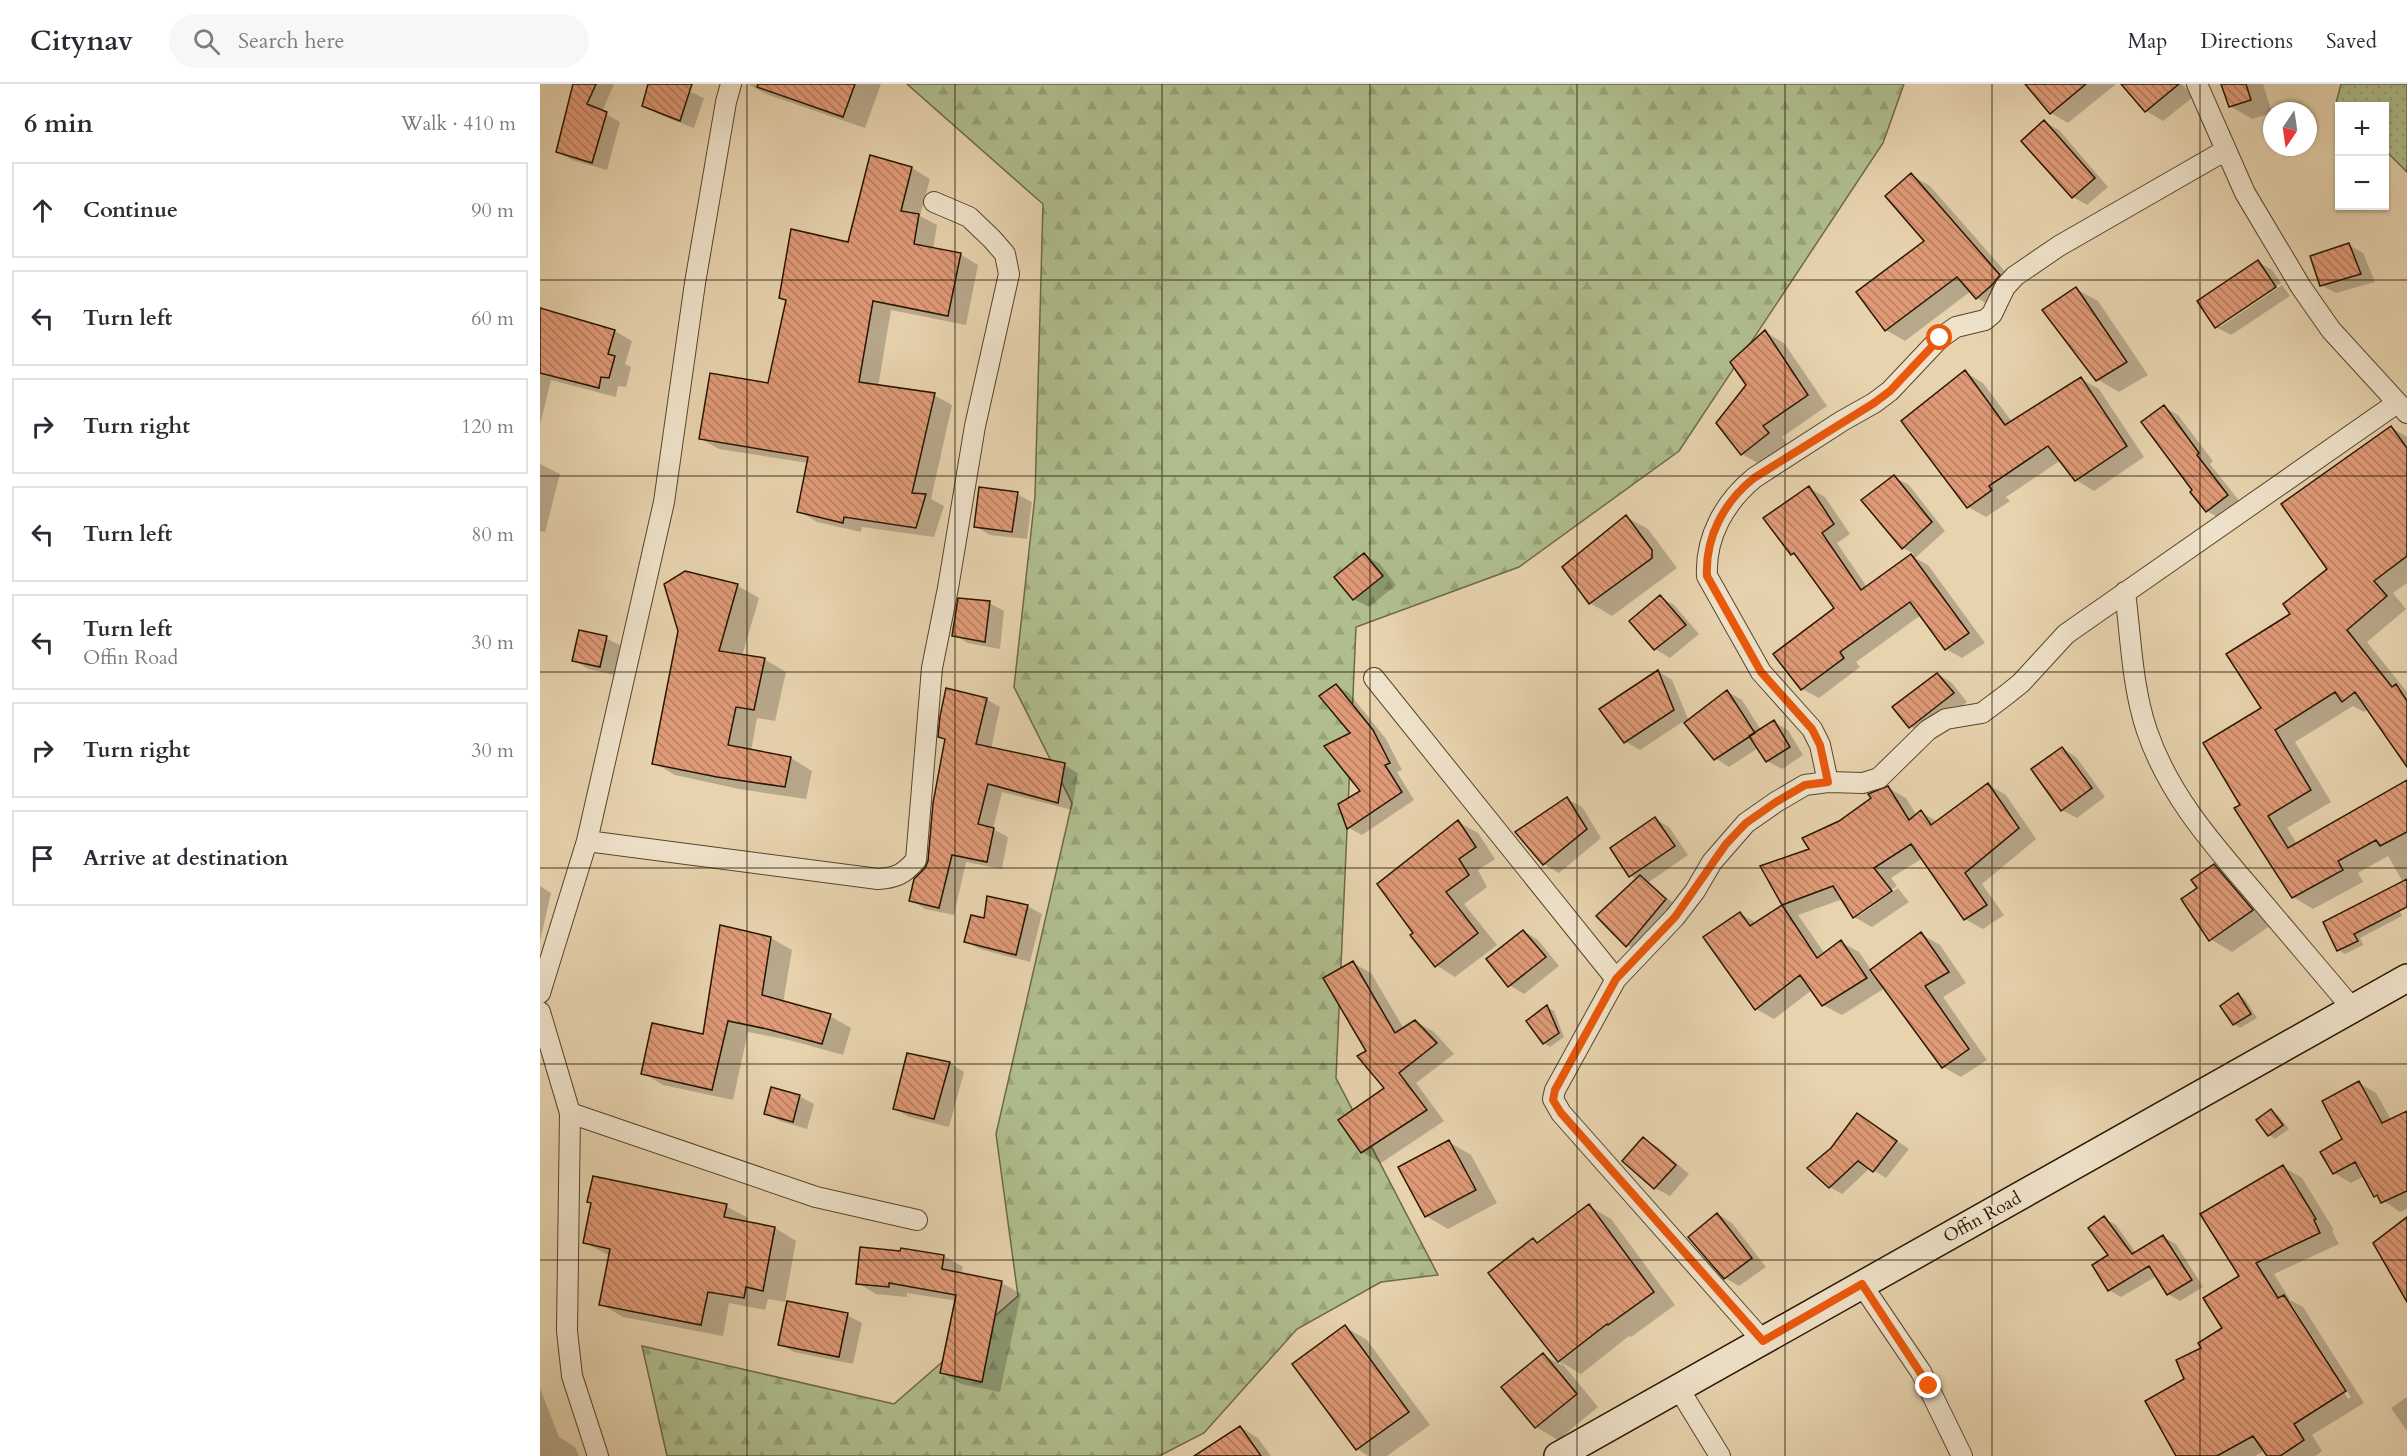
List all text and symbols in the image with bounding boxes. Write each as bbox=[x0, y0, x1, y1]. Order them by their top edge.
search box bbox=[169, 14, 589, 68]
text: Citynav bbox=[30, 22, 133, 60]
icon: search bbox=[190, 25, 223, 58]
text: Search here bbox=[238, 26, 345, 56]
text: Map bbox=[2127, 27, 2167, 56]
text: Directions bbox=[2200, 27, 2293, 56]
text: Saved bbox=[2326, 27, 2377, 56]
north arrow bbox=[2263, 102, 2317, 156]
map controls bbox=[2335, 102, 2389, 210]
button: + bbox=[2335, 102, 2389, 156]
text: 6 min bbox=[24, 106, 93, 141]
text: Walk · 410 m bbox=[401, 110, 516, 137]
button: − bbox=[2335, 156, 2389, 210]
icon: ahead bbox=[26, 194, 59, 227]
text: Continue bbox=[83, 195, 178, 225]
text: 90 m bbox=[471, 197, 514, 224]
icon: left bbox=[26, 302, 59, 335]
text: Turn left bbox=[83, 303, 172, 333]
text: 60 m bbox=[471, 305, 514, 332]
route start bbox=[1926, 324, 1952, 350]
icon: right bbox=[26, 410, 59, 443]
text: Turn right bbox=[83, 411, 190, 441]
text: 120 m bbox=[461, 413, 514, 440]
icon: left bbox=[26, 518, 59, 551]
text: Turn left bbox=[83, 519, 172, 549]
text: 80 m bbox=[471, 521, 514, 548]
text: Turn left bbox=[83, 614, 172, 644]
icon: left bbox=[26, 626, 59, 659]
text: 30 m bbox=[471, 629, 514, 656]
text: Offin Road bbox=[83, 644, 178, 671]
icon: right bbox=[26, 734, 59, 767]
text: Turn right bbox=[83, 735, 190, 765]
text: 30 m bbox=[471, 737, 514, 764]
icon: arrive bbox=[26, 842, 59, 875]
text: Arrive at destination bbox=[83, 843, 288, 873]
street label: Offin Road bbox=[1939, 1186, 2026, 1249]
route end bbox=[1915, 1372, 1941, 1398]

